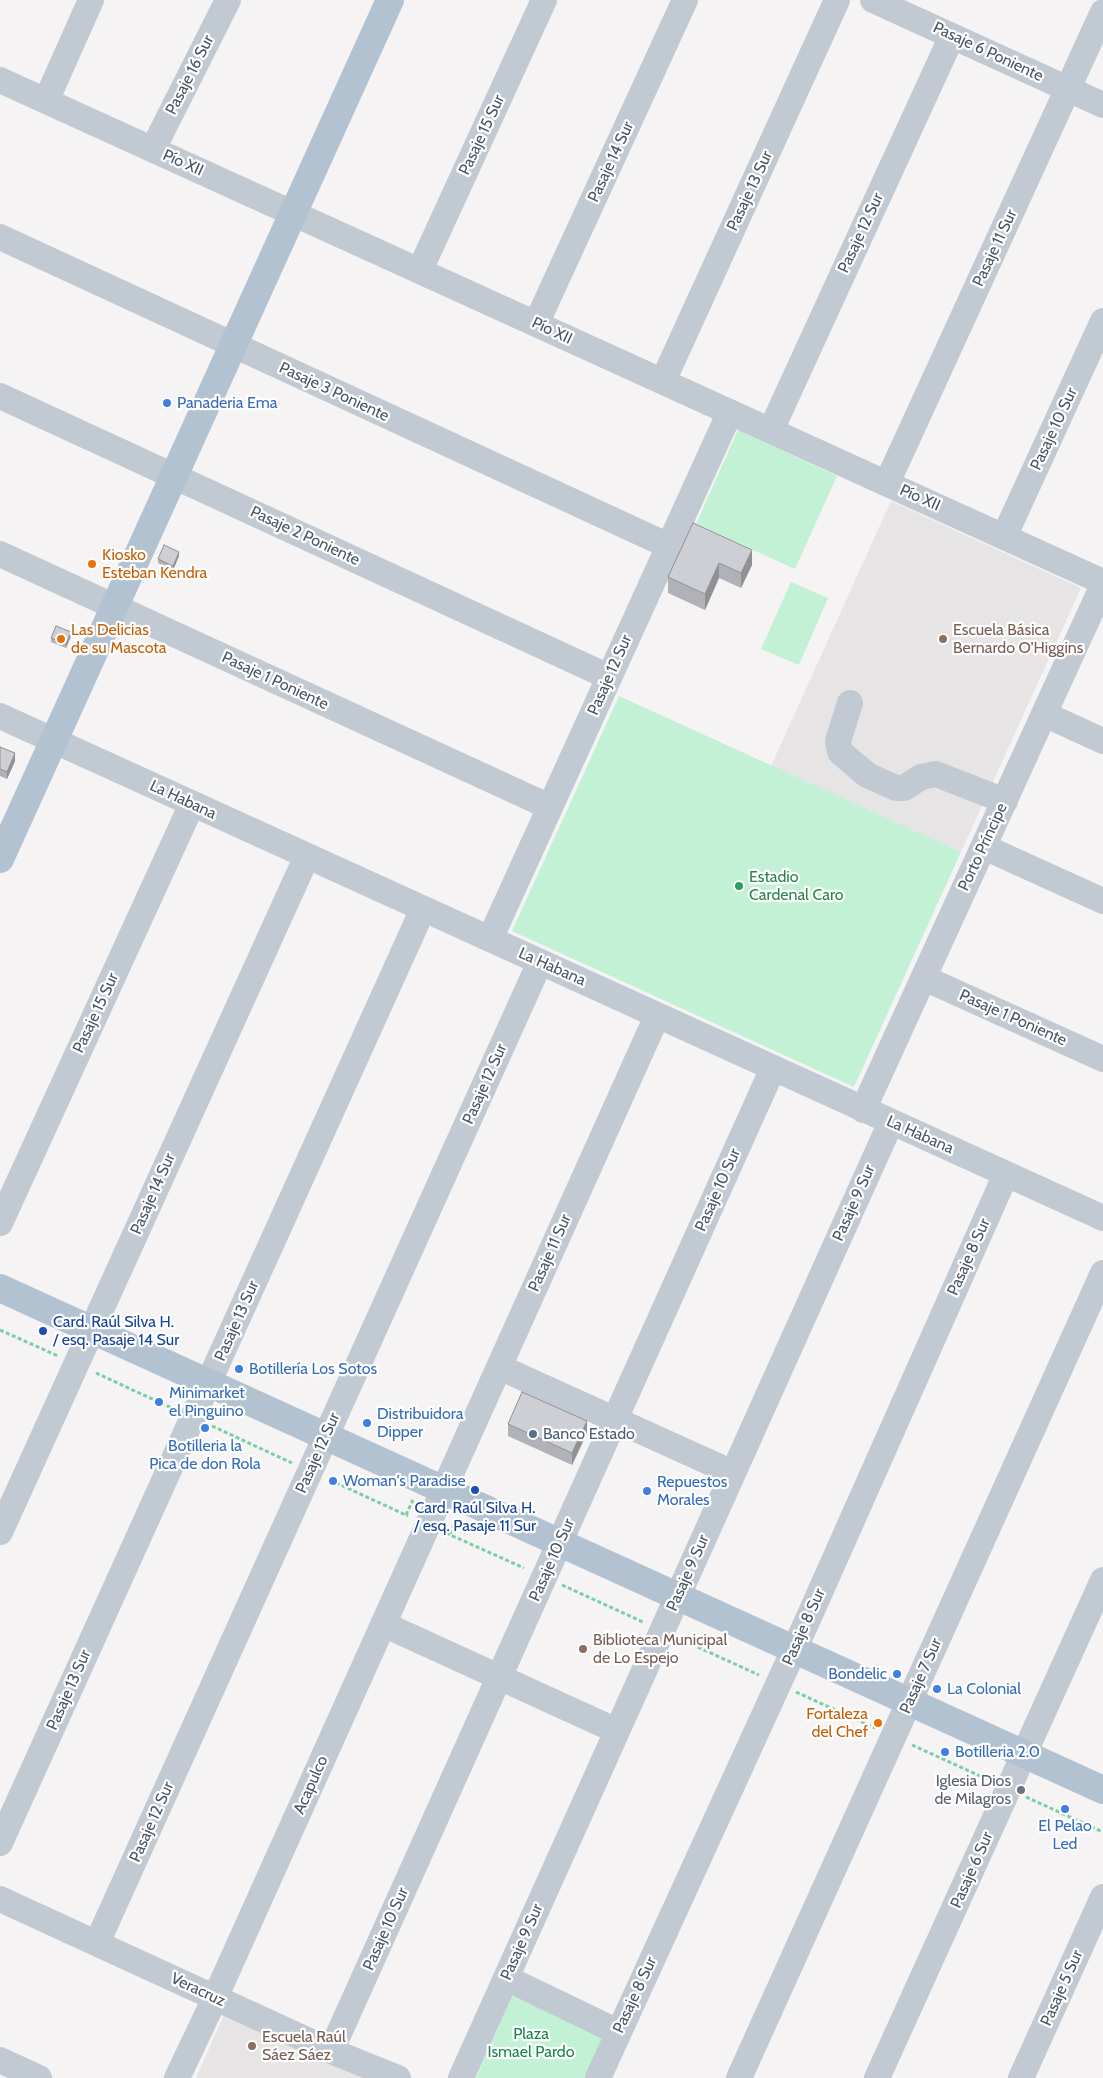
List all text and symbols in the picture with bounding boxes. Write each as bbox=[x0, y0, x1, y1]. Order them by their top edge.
street label: Pasaje 6 Poniente bbox=[930, 18, 1046, 86]
street label: Pasaje 16 Sur bbox=[162, 32, 218, 118]
street label: Pasaje 15 Sur bbox=[455, 92, 509, 178]
street label: Pasaje 14 Sur bbox=[584, 119, 638, 205]
street label: Pío XII bbox=[160, 146, 206, 180]
street label: Pasaje 13 Sur bbox=[723, 148, 777, 234]
street label: Pasaje 12 Sur bbox=[834, 190, 888, 276]
street label: Pasaje 11 Sur bbox=[969, 206, 1021, 290]
street label: Pío XII bbox=[529, 313, 575, 349]
street label: Pasaje 3 Poniente bbox=[276, 358, 392, 426]
street label: Pasaje 10 Sur bbox=[1027, 385, 1081, 473]
place label: Panaderia Ema bbox=[177, 393, 277, 413]
marker: Panaderia Ema bbox=[161, 397, 173, 409]
street label: Pío XII bbox=[897, 481, 943, 515]
street label: Pasaje 2 Poniente bbox=[247, 502, 363, 570]
place label: Kiosko Esteban Kendra bbox=[102, 545, 207, 583]
marker: Kiosko Esteban Kendra bbox=[86, 558, 98, 570]
place label: Las Delicias de su Mascota bbox=[71, 620, 166, 658]
place label: Escuela Básica Bernardo O'Higgins bbox=[953, 620, 1083, 658]
street label: Pasaje 12 Sur bbox=[584, 632, 636, 718]
marker: Las Delicias de su Mascota bbox=[55, 633, 67, 645]
marker: Escuela Básica Bernardo O'Higgins bbox=[937, 633, 949, 645]
street label: Pasaje 1 Poniente bbox=[219, 648, 331, 714]
street label: La Habana bbox=[147, 776, 219, 824]
street label: Porto Príncipe bbox=[954, 800, 1012, 894]
place label: Estadio Cardenal Caro bbox=[749, 867, 844, 905]
marker: Estadio Cardenal Caro bbox=[733, 880, 745, 892]
street label: La Habana bbox=[516, 944, 588, 990]
street label: Pasaje 15 Sur bbox=[69, 970, 123, 1056]
street label: Pasaje 1 Poniente bbox=[956, 986, 1070, 1050]
street label: Pasaje 12 Sur bbox=[459, 1041, 511, 1127]
street label: La Habana bbox=[884, 1112, 956, 1158]
street label: Pasaje 10 Sur bbox=[691, 1146, 745, 1234]
street label: Pasaje 14 Sur bbox=[127, 1150, 179, 1238]
street label: Pasaje 9 Sur bbox=[829, 1162, 879, 1244]
street label: Pasaje 11 Sur bbox=[524, 1211, 576, 1295]
street label: Pasaje 8 Sur bbox=[944, 1216, 994, 1298]
street label: Pasaje 13 Sur bbox=[211, 1278, 263, 1364]
place label: Card. Raúl Silva H. / esq. Pasaje 14 Sur bbox=[53, 1312, 179, 1350]
marker: Card. Raúl Silva H. / esq. Pasaje 14 Sur bbox=[37, 1325, 49, 1337]
place label: Botillería Los Sotos bbox=[249, 1359, 377, 1379]
marker: Botillería Los Sotos bbox=[233, 1363, 245, 1375]
place label: Minimarket el Pinguino bbox=[169, 1383, 245, 1421]
marker: Minimarket el Pinguino bbox=[153, 1396, 165, 1408]
place label: Distribuidora Dipper bbox=[377, 1404, 463, 1442]
street label: Pasaje 12 Sur bbox=[292, 1410, 344, 1496]
marker: Distribuidora Dipper bbox=[361, 1417, 373, 1429]
marker: Botilleria la Pica de don Rola bbox=[199, 1422, 211, 1434]
place label: Banco Estado bbox=[543, 1424, 635, 1444]
marker: Banco Estado bbox=[527, 1428, 539, 1440]
place label: Botilleria la Pica de don Rola bbox=[149, 1436, 261, 1474]
place label: Woman's Paradise bbox=[343, 1471, 466, 1491]
place label: Repuestos Morales bbox=[657, 1472, 727, 1510]
marker: Woman's Paradise bbox=[327, 1475, 339, 1487]
marker: Card. Raúl Silva H. / esq. Pasaje 11 Sur bbox=[469, 1484, 481, 1496]
marker: Repuestos Morales bbox=[641, 1485, 653, 1497]
place label: Card. Raúl Silva H. / esq. Pasaje 11 Sur bbox=[414, 1498, 536, 1536]
street label: Pasaje 10 Sur bbox=[525, 1516, 579, 1604]
street label: Pasaje 9 Sur bbox=[663, 1532, 713, 1614]
street label: Pasaje 8 Sur bbox=[779, 1586, 829, 1668]
place label: Biblioteca Municipal de Lo Espejo bbox=[593, 1630, 727, 1668]
street label: Pasaje 7 Sur bbox=[896, 1635, 946, 1717]
marker: Biblioteca Municipal de Lo Espejo bbox=[577, 1643, 589, 1655]
street label: Pasaje 13 Sur bbox=[43, 1647, 95, 1733]
place label: Bondelic bbox=[828, 1664, 887, 1684]
marker: Bondelic bbox=[891, 1668, 903, 1680]
place label: La Colonial bbox=[947, 1679, 1021, 1699]
marker: La Colonial bbox=[931, 1683, 943, 1695]
place label: Fortaleza del Chef bbox=[806, 1704, 868, 1742]
marker: Fortaleza del Chef bbox=[872, 1717, 884, 1729]
place label: Botilleria 2.0 bbox=[955, 1742, 1040, 1762]
marker: Botilleria 2.0 bbox=[939, 1746, 951, 1758]
street label: Acapulco bbox=[290, 1753, 332, 1817]
place label: Iglesia Dios de Milagros bbox=[934, 1771, 1011, 1809]
street label: Pasaje 12 Sur bbox=[126, 1779, 178, 1865]
marker: Iglesia Dios de Milagros bbox=[1015, 1784, 1027, 1796]
marker: El Pelao Led bbox=[1059, 1803, 1071, 1815]
place label: El Pelao Led bbox=[1038, 1816, 1092, 1854]
street label: Pasaje 6 Sur bbox=[947, 1829, 997, 1911]
street label: Pasaje 10 Sur bbox=[359, 1885, 413, 1973]
street label: Pasaje 9 Sur bbox=[497, 1901, 547, 1983]
street label: Pasaje 5 Sur bbox=[1037, 1947, 1087, 2029]
street label: Pasaje 8 Sur bbox=[609, 1954, 661, 2036]
street label: Veracruz bbox=[168, 1969, 228, 2011]
park label: Plaza Ismael Pardo bbox=[488, 2024, 574, 2062]
place label: Escuela Raúl Sáez Sáez bbox=[262, 2027, 346, 2065]
marker: Escuela Raúl Sáez Sáez bbox=[246, 2040, 258, 2052]

